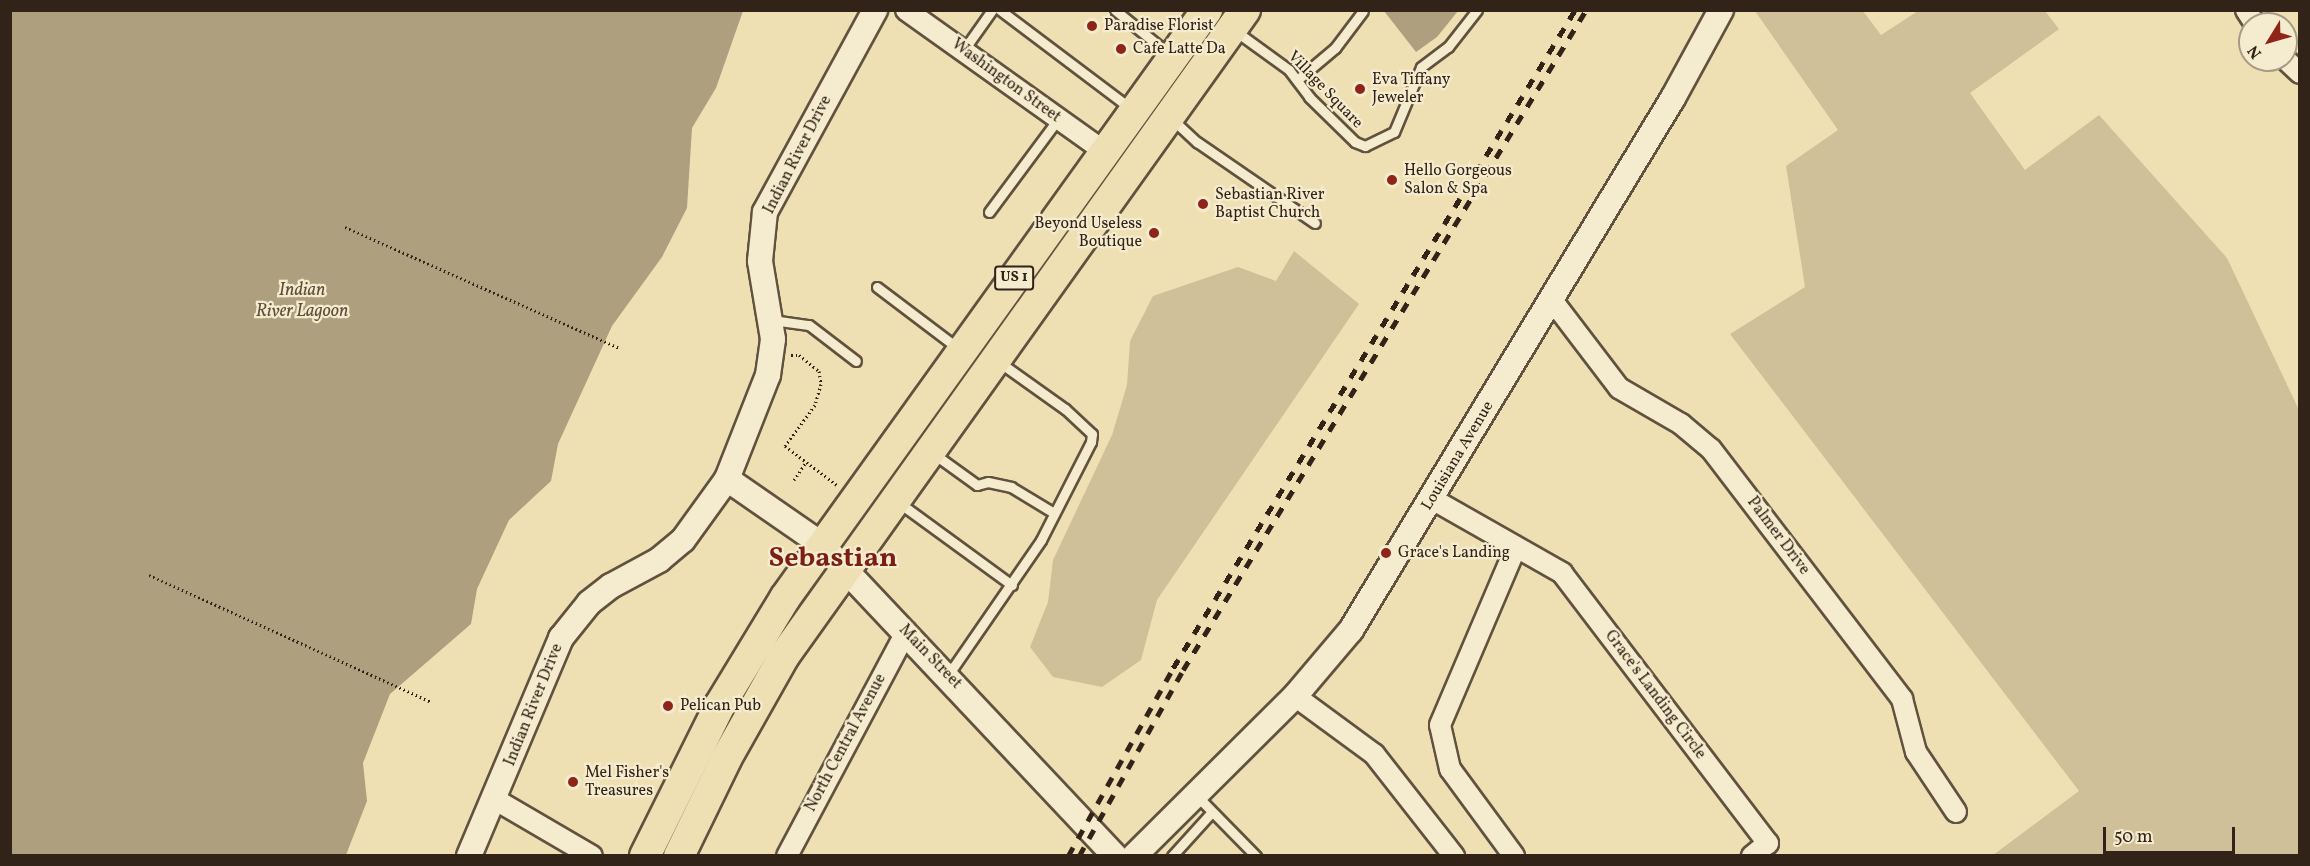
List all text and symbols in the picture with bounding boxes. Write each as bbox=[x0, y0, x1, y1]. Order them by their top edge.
north arrow bbox=[2238, 12, 2298, 72]
place label: Paradise Florist bbox=[1104, 16, 1214, 36]
marker: Paradise Florist bbox=[1085, 19, 1099, 33]
street label: Washington Street bbox=[948, 35, 1064, 127]
place label: Cafe Latte Da bbox=[1133, 39, 1226, 59]
text: N bbox=[2243, 40, 2268, 63]
marker: Cafe Latte Da bbox=[1114, 42, 1128, 56]
street label: Village Square bbox=[1283, 47, 1367, 133]
place label: Eva Tiffany Jeweler bbox=[1372, 70, 1451, 108]
marker: Eva Tiffany Jeweler bbox=[1353, 82, 1367, 96]
street label: Indian River Drive bbox=[760, 93, 836, 217]
place label: Hello Gorgeous Salon & Spa bbox=[1404, 161, 1512, 199]
marker: Hello Gorgeous Salon & Spa bbox=[1385, 173, 1399, 187]
place label: Sebastian River Baptist Church bbox=[1215, 185, 1324, 223]
marker: Sebastian River Baptist Church bbox=[1196, 197, 1210, 211]
place label: Beyond Useless Boutique bbox=[1035, 214, 1142, 252]
marker: Beyond Useless Boutique bbox=[1147, 226, 1161, 240]
road number: US 1 bbox=[993, 266, 1035, 290]
water label: Indian River Lagoon bbox=[256, 281, 348, 324]
street label: Louisiana Avenue bbox=[1418, 398, 1498, 514]
street label: Palmer Drive bbox=[1742, 493, 1814, 579]
district label: Sebastian bbox=[769, 542, 897, 576]
place label: Grace's Landing bbox=[1398, 543, 1510, 563]
marker: Grace's Landing bbox=[1379, 546, 1393, 560]
street label: Main Street bbox=[894, 621, 966, 693]
street label: Grace's Landing Circle bbox=[1600, 627, 1710, 763]
street label: Indian River Drive bbox=[501, 641, 567, 769]
street label: North Central Avenue bbox=[801, 671, 891, 815]
place label: Pelican Pub bbox=[680, 696, 761, 716]
marker: Pelican Pub bbox=[661, 699, 675, 713]
place label: Mel Fisher's Treasures bbox=[585, 763, 669, 801]
marker: Mel Fisher's Treasures bbox=[566, 775, 580, 789]
scale bar bbox=[2106, 815, 2238, 853]
text: 50 m bbox=[2114, 825, 2153, 850]

